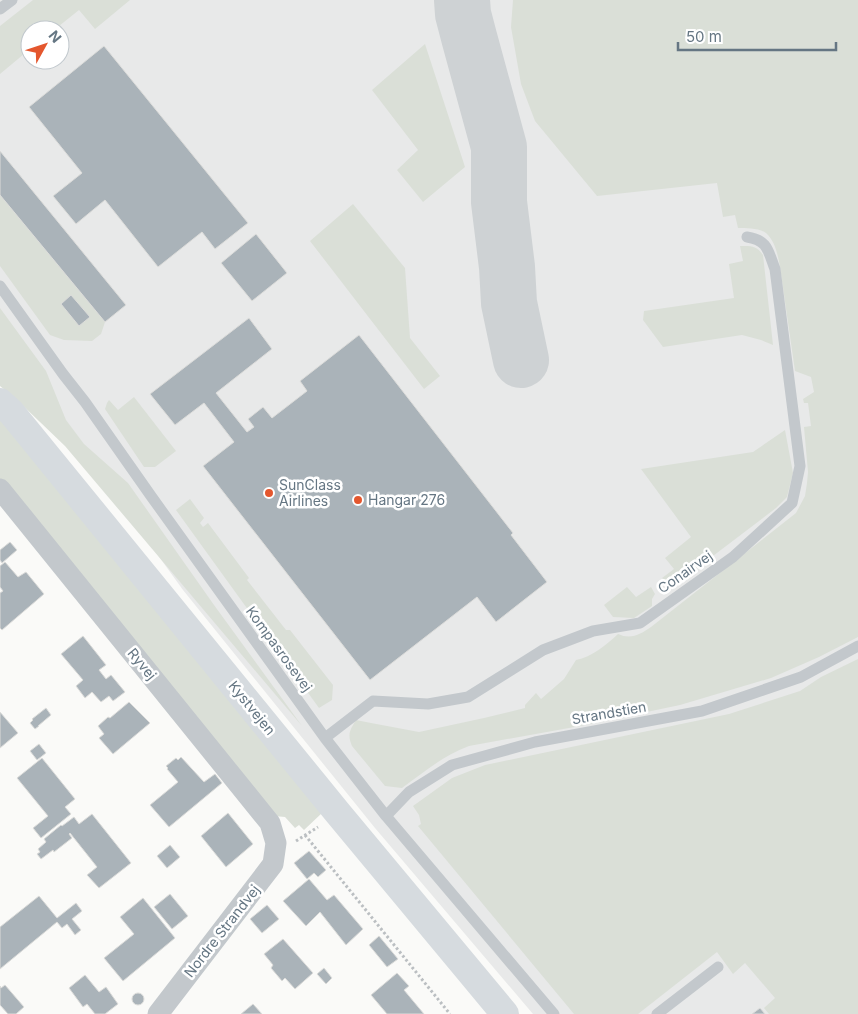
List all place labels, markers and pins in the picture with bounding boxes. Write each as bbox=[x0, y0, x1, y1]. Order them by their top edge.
place label: SunClass Airlines bbox=[279, 476, 341, 509]
marker: SunClass Airlines bbox=[263, 487, 275, 499]
place label: Hangar 276 bbox=[368, 491, 445, 508]
marker: Hangar 276 bbox=[352, 494, 364, 506]

